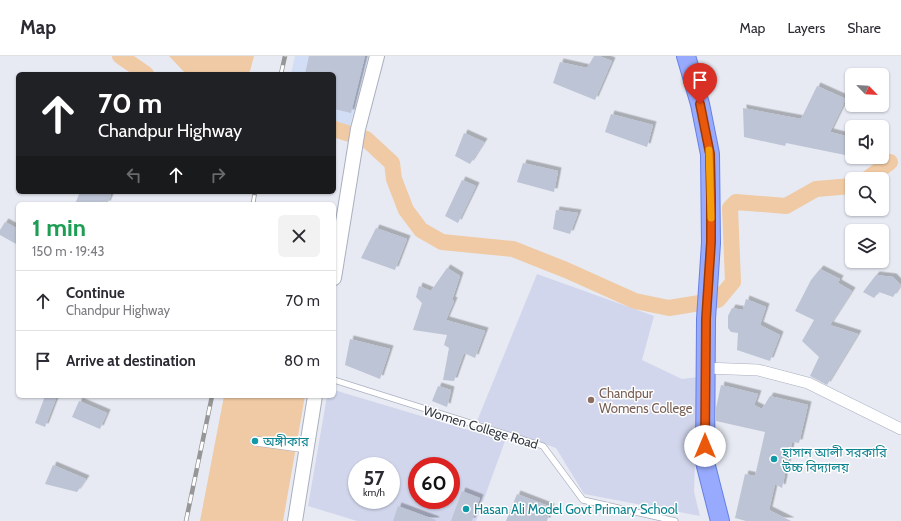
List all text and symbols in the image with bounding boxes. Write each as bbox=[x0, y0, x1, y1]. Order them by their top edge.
text: Map bbox=[20, 16, 56, 39]
text: Map bbox=[740, 19, 765, 37]
text: Layers bbox=[787, 19, 825, 37]
text: Share bbox=[847, 19, 881, 37]
pin bbox=[683, 63, 717, 104]
north arrow bbox=[845, 68, 889, 112]
map controls bbox=[845, 68, 889, 268]
icon: arrive bbox=[689, 69, 711, 91]
text: 70 m bbox=[98, 86, 162, 120]
icon: ahead bbox=[32, 88, 84, 140]
text: Chandpur Highway bbox=[98, 120, 242, 142]
button: sound bbox=[845, 120, 889, 164]
icon: left bbox=[123, 164, 145, 186]
icon: ahead bbox=[165, 164, 187, 186]
icon: right bbox=[207, 164, 229, 186]
button: search bbox=[845, 172, 889, 216]
text: 1 min bbox=[32, 213, 86, 242]
button: close bbox=[278, 215, 320, 257]
button: layers bbox=[845, 224, 889, 268]
text: 150 m · 19:43 bbox=[32, 243, 105, 259]
text: Continue bbox=[66, 284, 125, 302]
icon: ahead bbox=[32, 290, 54, 312]
text: 70 m bbox=[286, 292, 320, 310]
text: Chandpur Highway bbox=[66, 302, 170, 318]
icon: arrive bbox=[32, 350, 54, 372]
text: Arrive at destination bbox=[66, 352, 196, 370]
text: 80 m bbox=[284, 352, 320, 370]
place label: Chandpur Womens College bbox=[599, 385, 693, 416]
marker: Chandpur Womens College bbox=[586, 395, 596, 405]
street label: Women College Road bbox=[422, 402, 540, 452]
position arrow bbox=[684, 425, 726, 467]
place label: অঙ্গীকার bbox=[262, 433, 309, 449]
marker: অঙ্গীকার bbox=[250, 436, 260, 446]
place label: হাসান আলী সরকারি উচ্চ বিদ্যালয় bbox=[781, 444, 887, 475]
marker: হাসান আলী সরকারি উচ্চ বিদ্যালয় bbox=[769, 454, 779, 464]
speed limit sign: 60 bbox=[408, 457, 460, 509]
text: 57 bbox=[364, 466, 384, 490]
text: km/h bbox=[363, 486, 385, 499]
place label: Hasan Ali Model Govt Primary School bbox=[474, 501, 678, 517]
marker: Hasan Ali Model Govt Primary School bbox=[461, 504, 471, 514]

